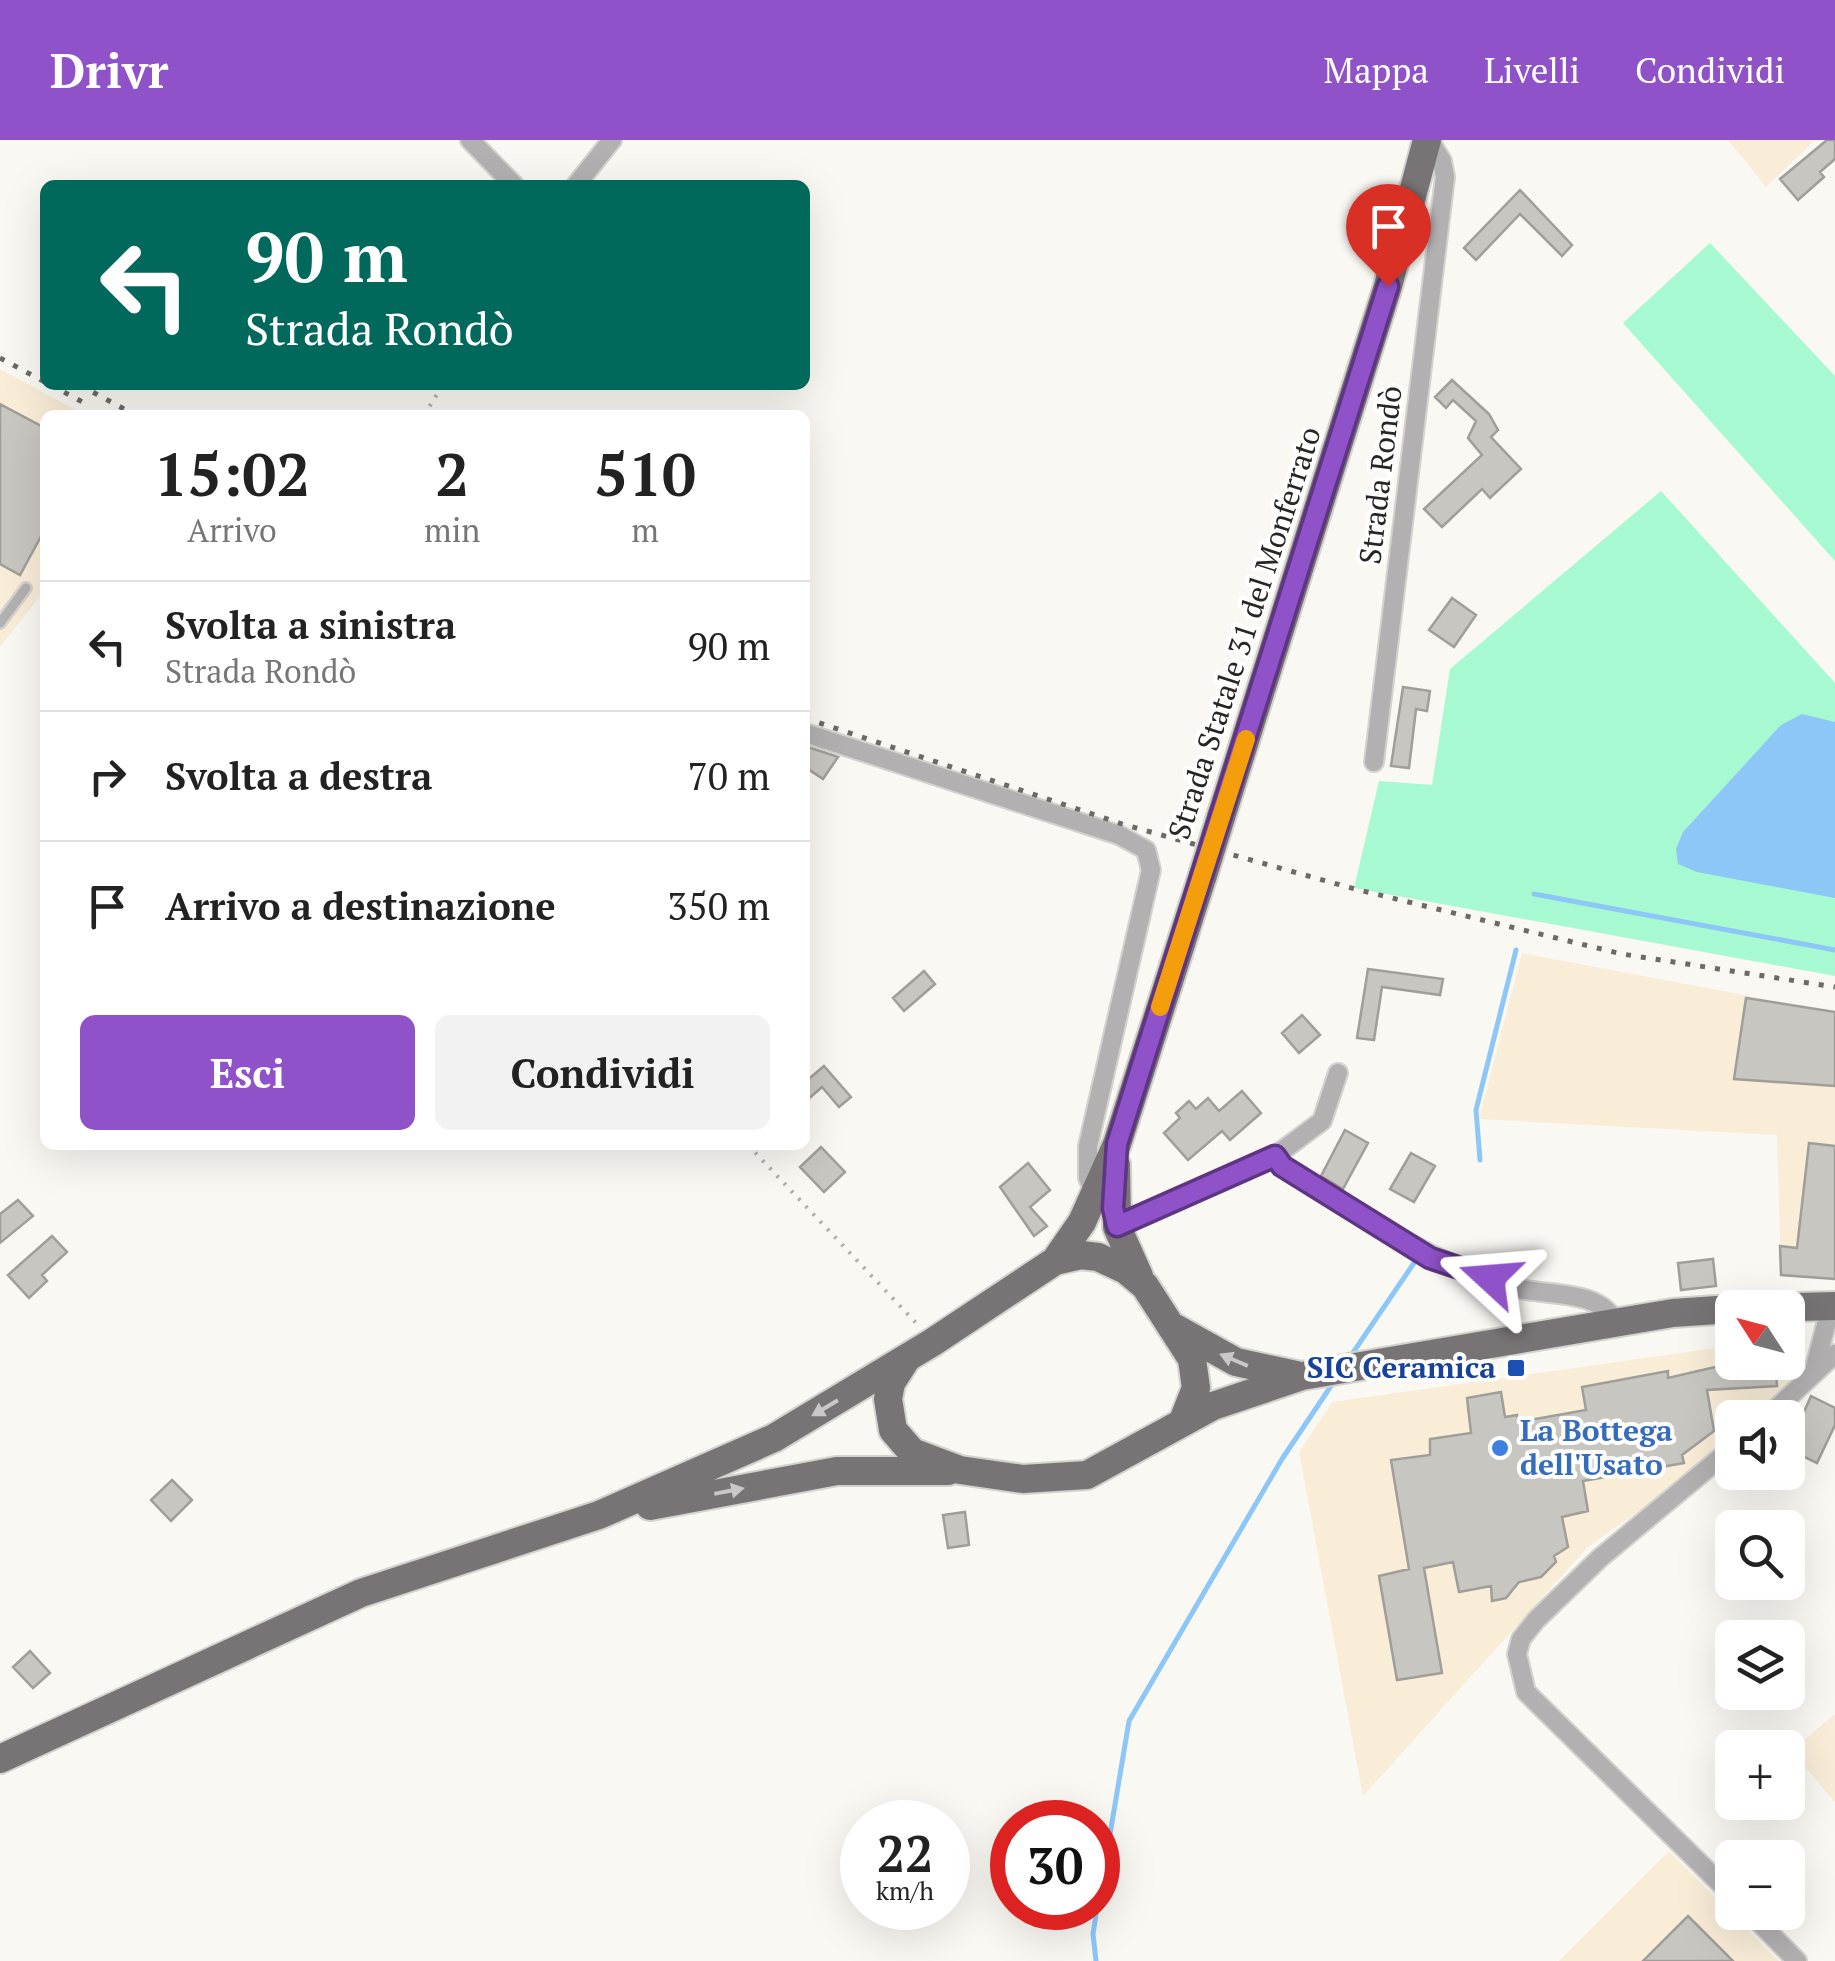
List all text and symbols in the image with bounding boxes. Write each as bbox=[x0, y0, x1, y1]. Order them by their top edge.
text: Drivr bbox=[50, 38, 169, 102]
text: Mappa bbox=[1324, 47, 1429, 93]
text: Livelli bbox=[1484, 47, 1580, 93]
text: Condividi bbox=[1635, 47, 1785, 93]
pin bbox=[1346, 184, 1431, 287]
icon: arrive bbox=[1361, 199, 1416, 254]
text: 90 m bbox=[245, 209, 408, 302]
icon: left bbox=[80, 220, 210, 350]
text: Strada Rondò bbox=[245, 298, 514, 358]
street label: Strada Rondò bbox=[1349, 384, 1411, 566]
street label: Strada Statale 31 del Monferrato bbox=[1158, 421, 1330, 844]
text: 15:02 bbox=[154, 434, 310, 513]
text: 2 bbox=[435, 434, 469, 513]
text: 510 bbox=[594, 434, 696, 513]
text: Arrivo bbox=[187, 509, 277, 551]
text: min bbox=[424, 509, 480, 551]
text: m bbox=[631, 509, 659, 551]
text: Svolta a sinistra bbox=[165, 600, 456, 650]
icon: left bbox=[80, 619, 135, 674]
text: 90 m bbox=[687, 621, 770, 671]
text: Strada Rondò bbox=[165, 650, 356, 692]
icon: right bbox=[80, 749, 135, 804]
text: Svolta a destra bbox=[165, 751, 432, 801]
text: 70 m bbox=[687, 751, 770, 801]
icon: arrive bbox=[80, 879, 135, 934]
text: Arrivo a destinazione bbox=[165, 881, 556, 931]
text: 350 m bbox=[667, 881, 770, 931]
button: Esci bbox=[80, 1015, 415, 1130]
button: Condividi bbox=[435, 1015, 770, 1130]
position arrow bbox=[1438, 1226, 1542, 1330]
north arrow bbox=[1715, 1290, 1805, 1380]
map controls bbox=[1715, 1290, 1805, 1930]
place label: SIC Ceramica bbox=[1307, 1347, 1496, 1387]
one-way arrow bbox=[1220, 1352, 1249, 1368]
marker: SIC Ceramica bbox=[1505, 1357, 1527, 1379]
one-way arrow bbox=[811, 1399, 839, 1416]
button: sound bbox=[1715, 1400, 1805, 1490]
place label: La Bottega dell'Usato bbox=[1520, 1410, 1673, 1484]
marker: La Bottega dell'Usato bbox=[1489, 1437, 1511, 1459]
one-way arrow bbox=[714, 1483, 746, 1498]
button: search bbox=[1715, 1510, 1805, 1600]
button: layers bbox=[1715, 1620, 1805, 1710]
button: + bbox=[1715, 1730, 1805, 1820]
speed limit sign: 30 bbox=[990, 1800, 1120, 1930]
text: 22 bbox=[877, 1820, 933, 1886]
button: − bbox=[1715, 1840, 1805, 1930]
text: km/h bbox=[876, 1874, 934, 1907]

